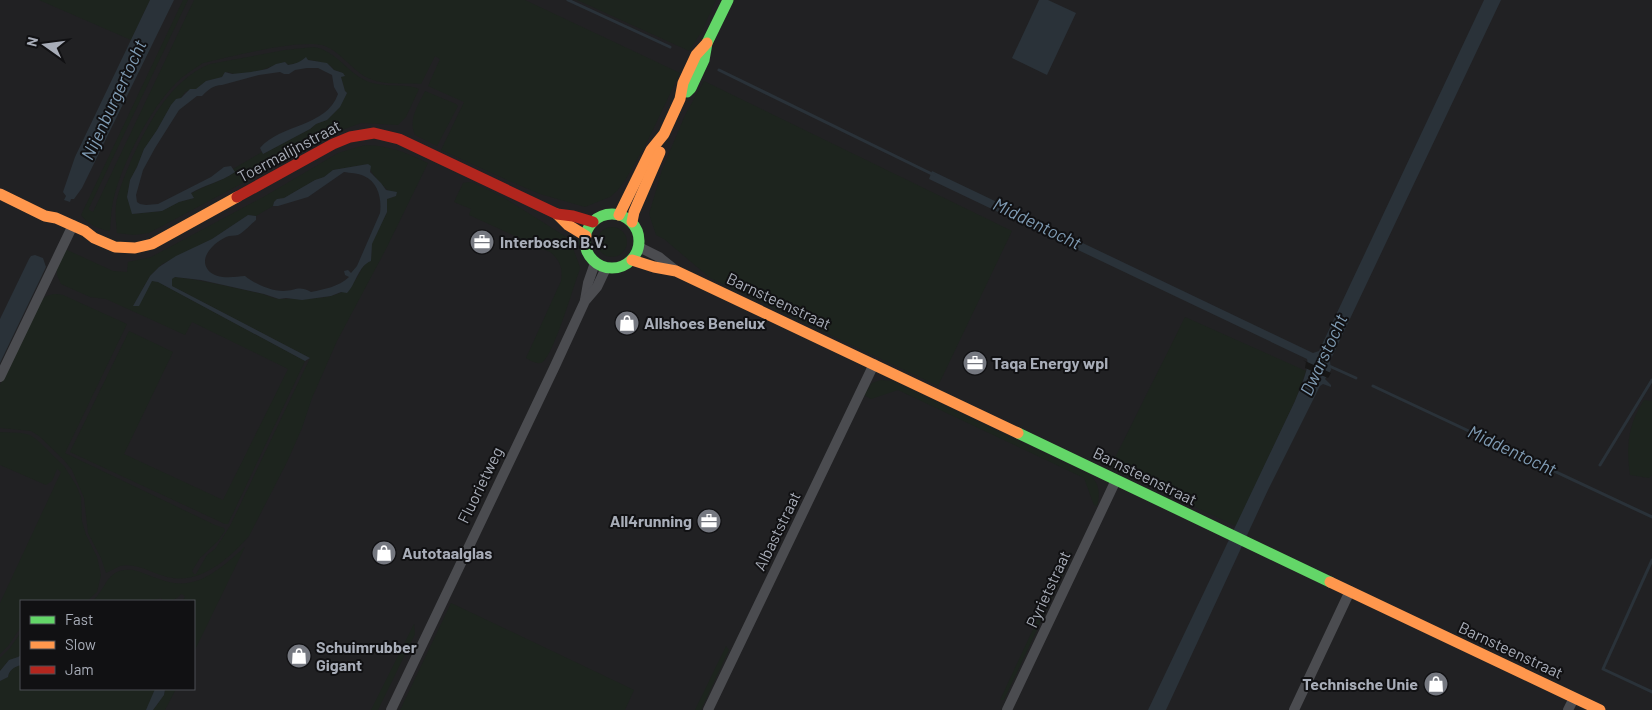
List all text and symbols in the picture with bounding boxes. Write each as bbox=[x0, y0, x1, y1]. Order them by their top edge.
north arrow bbox=[20, 20, 70, 70]
text: N bbox=[23, 35, 41, 48]
water label: Nijenburgertocht bbox=[76, 35, 151, 163]
street label: Toermalijnstraat bbox=[234, 115, 344, 186]
water label: Middentocht bbox=[990, 192, 1086, 254]
office icon: Interbosch B.V. bbox=[469, 229, 495, 255]
place label: Interbosch B.V. bbox=[500, 232, 607, 251]
street label: Barnsteenstraat bbox=[724, 268, 834, 333]
shop icon: Allshoes Benelux bbox=[614, 310, 640, 336]
water label: Dwarstocht bbox=[1295, 310, 1352, 399]
place label: Allshoes Benelux bbox=[644, 313, 766, 332]
office icon: Taqa Energy wpl bbox=[962, 350, 988, 376]
place label: Taqa Energy wpl bbox=[992, 353, 1108, 372]
water label: Middentocht bbox=[1465, 420, 1561, 480]
street label: Barnsteenstraat bbox=[1090, 442, 1200, 509]
street label: Fluorietweg bbox=[453, 444, 506, 526]
street label: Albaststraat bbox=[749, 488, 804, 573]
office icon: All4running bbox=[696, 508, 722, 534]
place label: All4running bbox=[610, 511, 692, 530]
shop icon: Autotaalglas bbox=[371, 540, 397, 566]
place label: Autotaalglas bbox=[402, 543, 492, 562]
street label: Pyrietstraat bbox=[1022, 547, 1074, 630]
legend bbox=[20, 600, 195, 690]
text: Fast bbox=[65, 610, 93, 628]
street label: Barnsteenstraat bbox=[1456, 617, 1566, 682]
text: Slow bbox=[65, 635, 96, 653]
place label: Schuimrubber Gigant bbox=[316, 637, 417, 674]
shop icon: Schuimrubber Gigant bbox=[286, 643, 312, 669]
text: Jam bbox=[65, 660, 94, 678]
shop icon: Technische Unie bbox=[1423, 671, 1449, 697]
place label: Technische Unie bbox=[1302, 674, 1418, 693]

